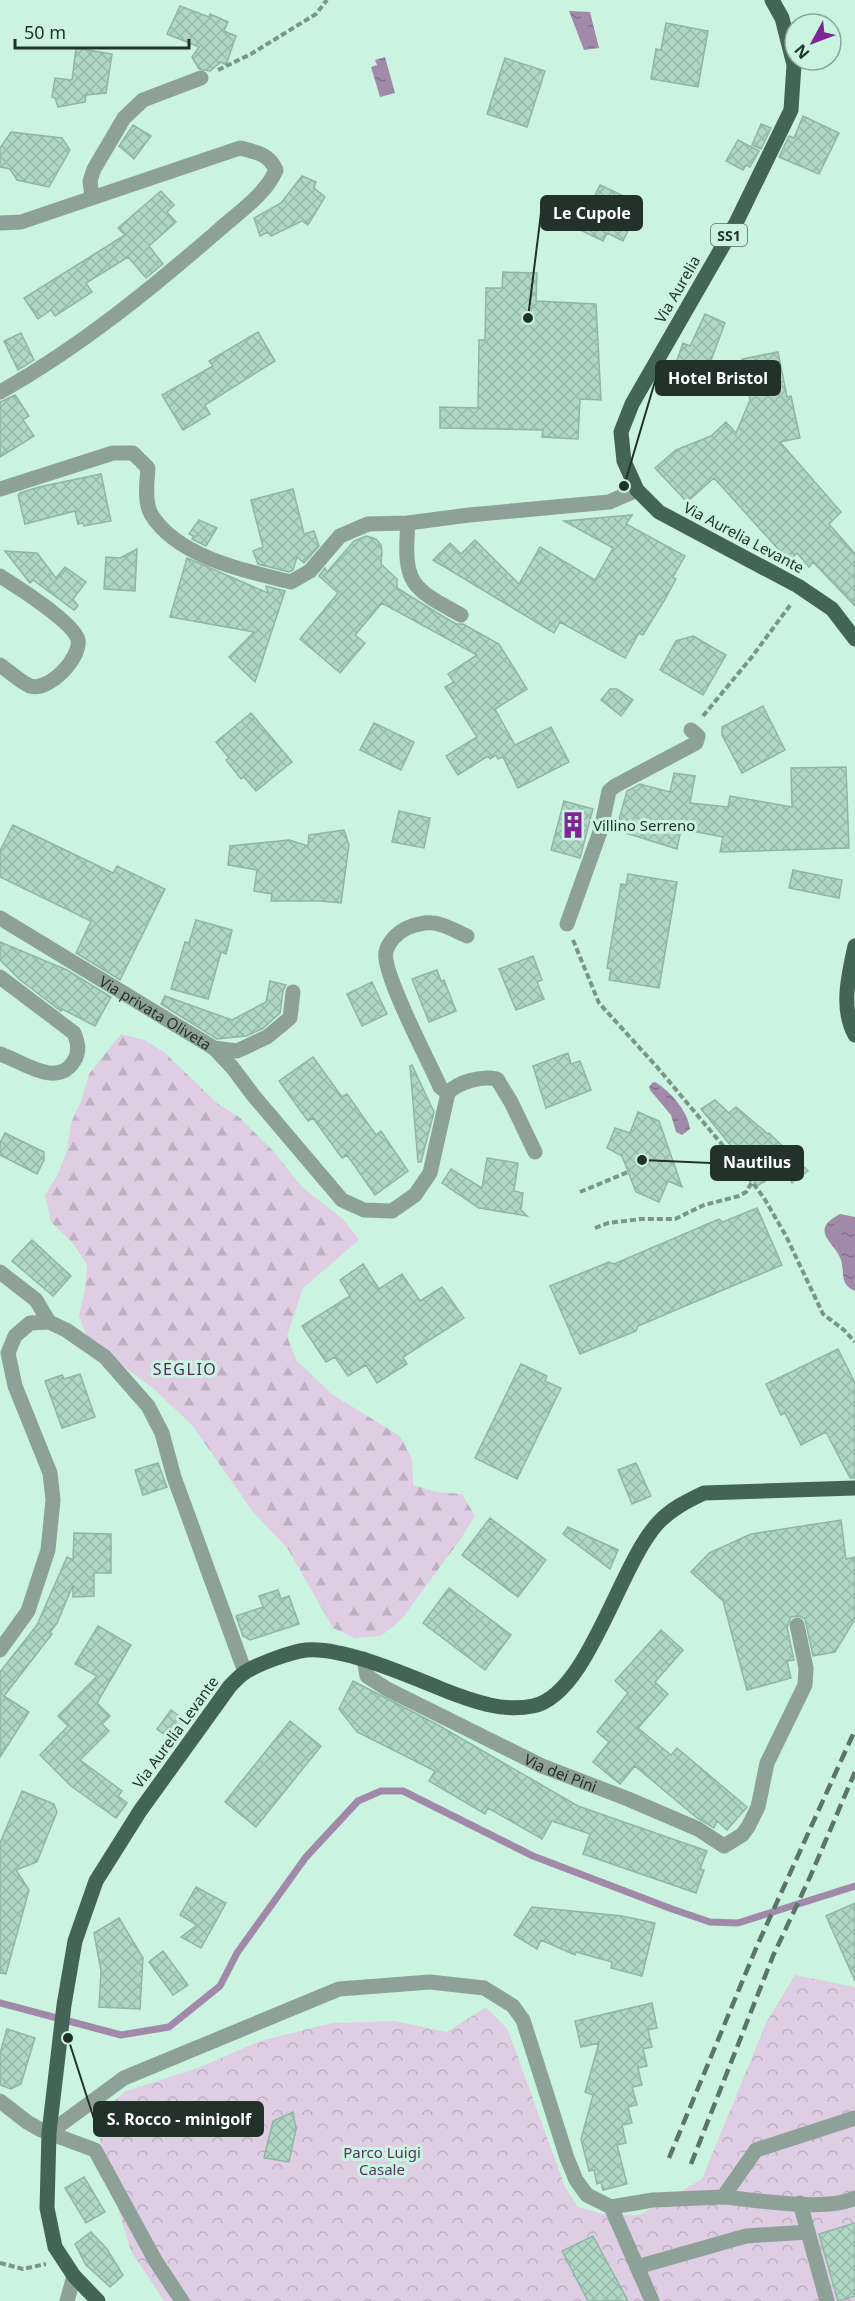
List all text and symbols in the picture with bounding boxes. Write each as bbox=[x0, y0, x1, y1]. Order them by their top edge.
scale bar bbox=[15, 12, 189, 50]
north arrow bbox=[783, 12, 843, 72]
text: 50 m bbox=[24, 20, 66, 44]
text: N bbox=[789, 40, 814, 64]
callout: Le Cupole bbox=[541, 196, 642, 230]
text: Le Cupole bbox=[553, 202, 631, 224]
road number: SS1 bbox=[711, 224, 747, 246]
street label: Via Aurelia bbox=[650, 252, 704, 326]
callout: Hotel Bristol bbox=[656, 361, 780, 395]
text: Hotel Bristol bbox=[668, 367, 768, 389]
street label: Via Aurelia Levante bbox=[680, 497, 808, 577]
building icon: Villino Serreno bbox=[558, 810, 588, 840]
place label: Villino Serreno bbox=[593, 815, 695, 835]
street label: Via privata Oliveta bbox=[96, 971, 215, 1054]
callout: Nautilus bbox=[711, 1146, 803, 1180]
text: Nautilus bbox=[723, 1151, 791, 1173]
district label: SEGLIO bbox=[153, 1358, 217, 1380]
street label: Via Aurelia Levante bbox=[128, 1672, 222, 1792]
street label: Via dei Pini bbox=[521, 1749, 600, 1796]
callout: S. Rocco - minigolf bbox=[94, 2102, 263, 2136]
text: S. Rocco - minigolf bbox=[107, 2108, 252, 2130]
park label: Parco Luigi Casale bbox=[343, 2142, 421, 2179]

